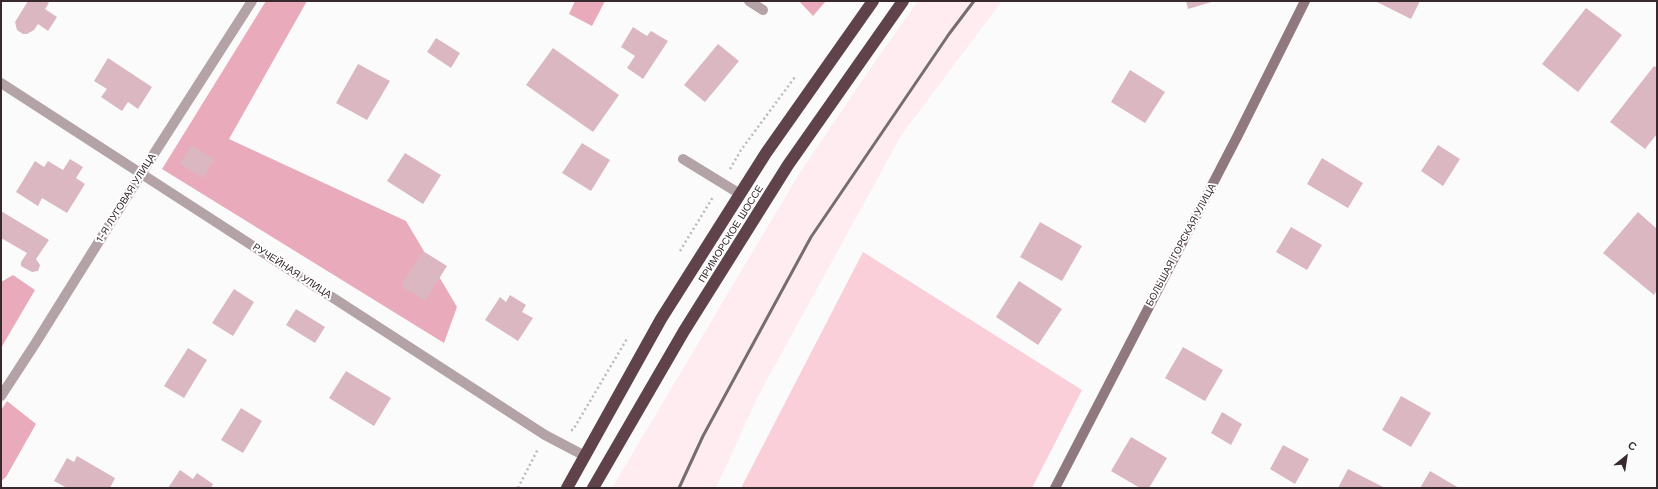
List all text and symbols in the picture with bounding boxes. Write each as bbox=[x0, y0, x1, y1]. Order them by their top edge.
street label: 1-Я ЛУГОВАЯ УЛИЦА bbox=[94, 151, 158, 245]
street label: БОЛЬШАЯ ГОРСКАЯ УЛИЦА bbox=[1144, 182, 1218, 308]
street label: ПРИМОРСКОЕ ШОССЕ bbox=[696, 183, 766, 285]
street label: РУЧЕЙНАЯ УЛИЦА bbox=[250, 241, 334, 301]
north arrow bbox=[1606, 437, 1646, 477]
text: С bbox=[1626, 439, 1639, 454]

